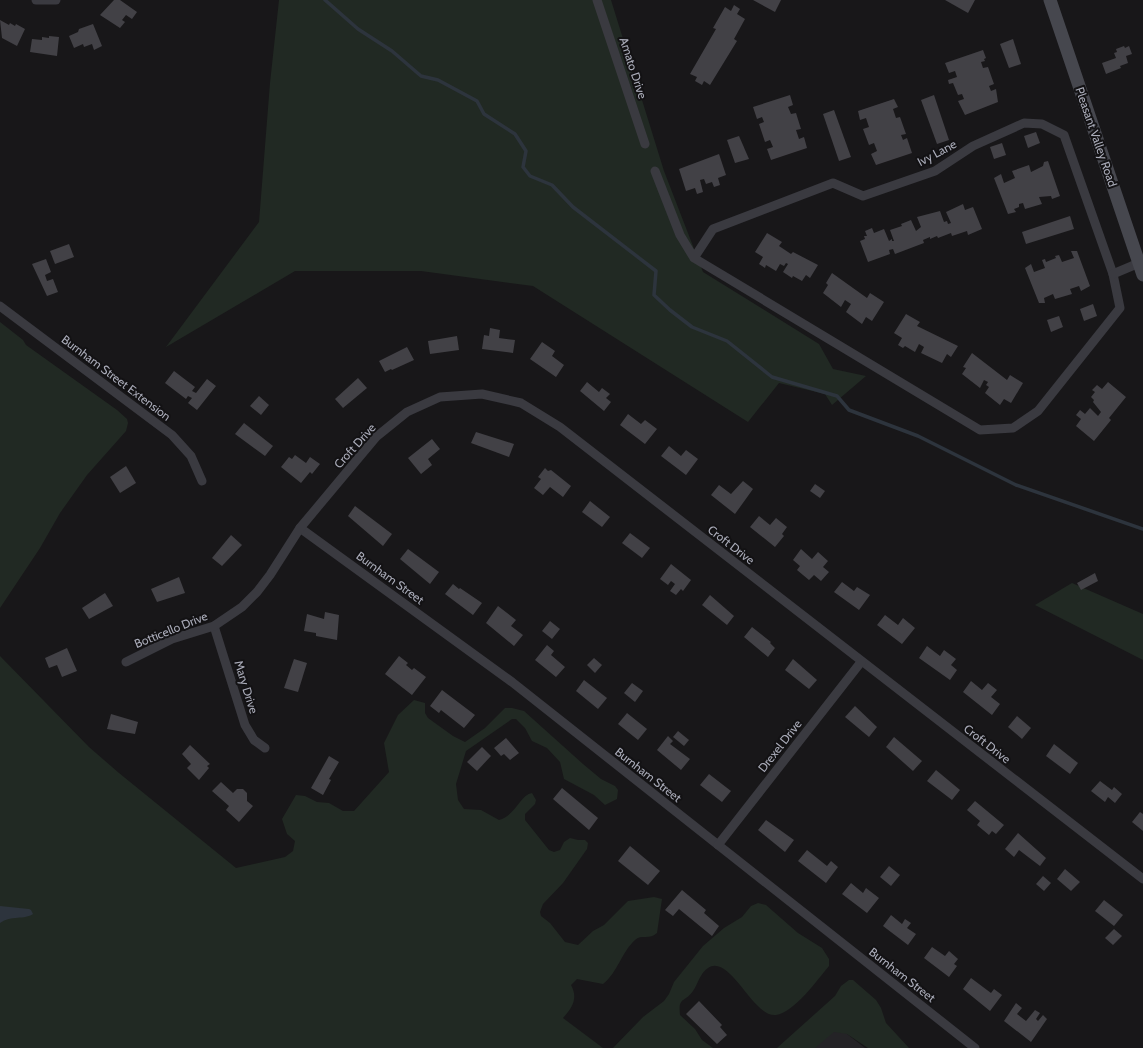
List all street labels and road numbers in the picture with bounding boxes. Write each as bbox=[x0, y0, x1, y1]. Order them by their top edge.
street label: Amato Drive bbox=[616, 35, 650, 100]
street label: Pleasant Valley Road bbox=[1072, 85, 1121, 189]
street label: Ivy Lane bbox=[915, 136, 959, 169]
street label: Burnham Street Extension bbox=[59, 332, 174, 424]
street label: Croft Drive bbox=[331, 420, 379, 471]
street label: Croft Drive bbox=[705, 522, 758, 567]
street label: Burnham Street bbox=[353, 548, 427, 607]
street label: Botticello Drive bbox=[132, 608, 210, 651]
street label: Mary Drive bbox=[231, 658, 262, 715]
street label: Drexel Drive bbox=[754, 716, 805, 775]
street label: Croft Drive bbox=[961, 721, 1014, 766]
street label: Burnham Street bbox=[612, 744, 685, 805]
street label: Burnham Street bbox=[866, 944, 939, 1005]

